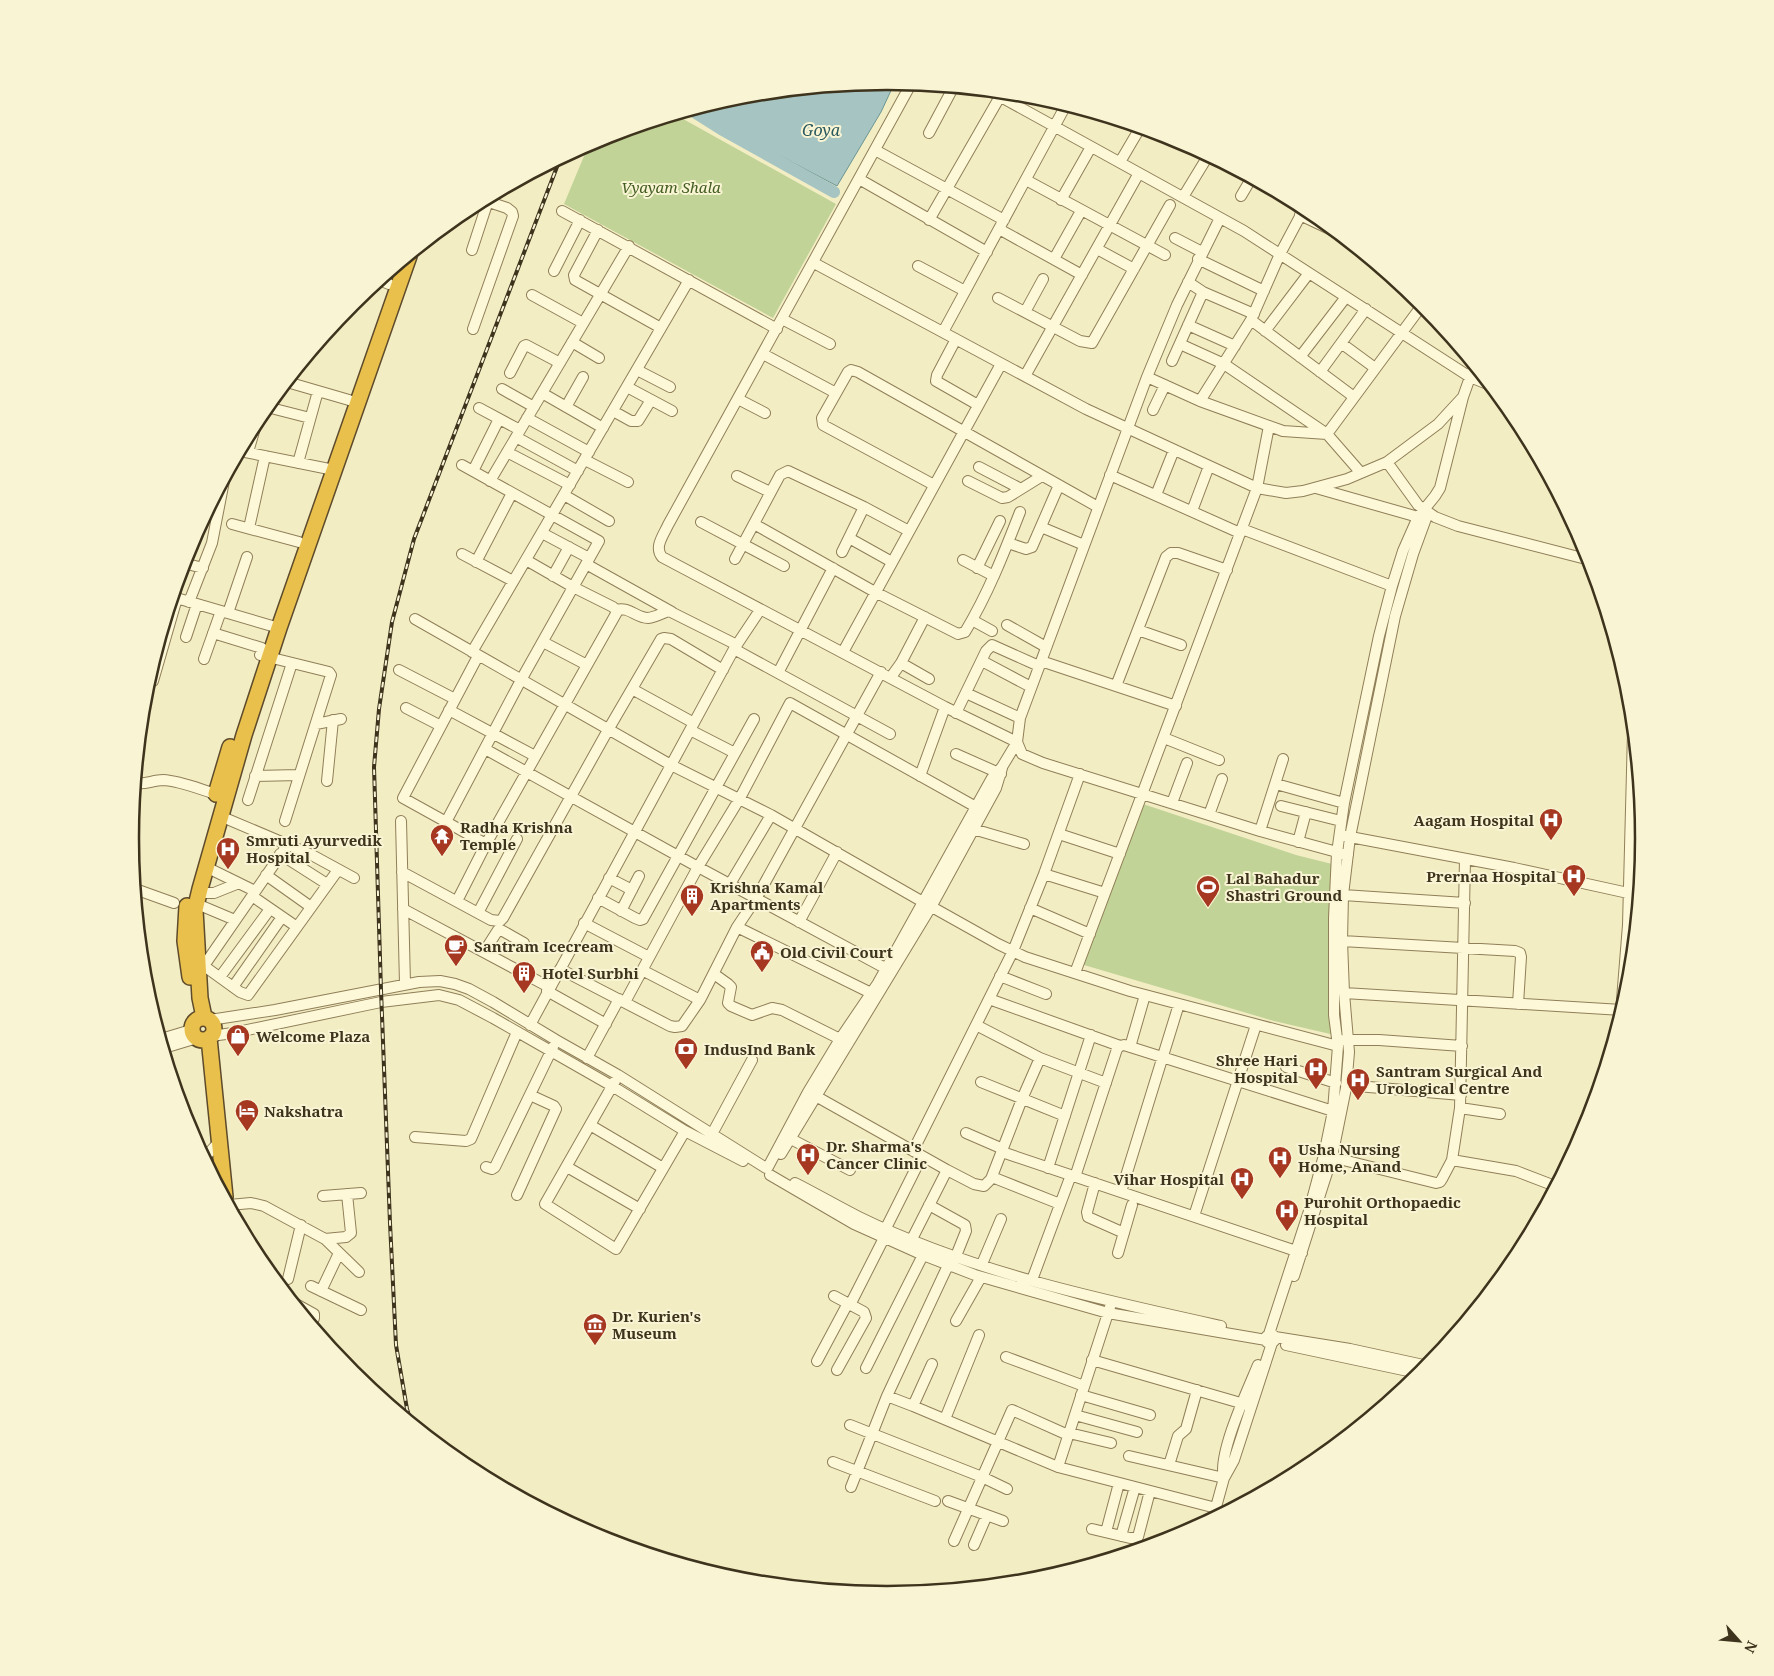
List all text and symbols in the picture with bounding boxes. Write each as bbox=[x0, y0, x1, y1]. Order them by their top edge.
water label: Goya bbox=[802, 119, 841, 141]
park label: Vyayam Shala bbox=[621, 177, 721, 197]
hospital icon: Aagam Hospital bbox=[1538, 807, 1564, 841]
place label: Aagam Hospital bbox=[1414, 810, 1535, 830]
place label: Radha Krishna Temple bbox=[460, 817, 573, 854]
temple icon: Radha Krishna Temple bbox=[429, 823, 455, 857]
place label: Smruti Ayurvedik Hospital bbox=[246, 830, 382, 867]
hospital icon: Smruti Ayurvedik Hospital bbox=[215, 836, 241, 870]
hospital icon: Prernaa Hospital bbox=[1561, 863, 1587, 897]
place label: Prernaa Hospital bbox=[1426, 866, 1557, 886]
place label: Lal Bahadur Shastri Ground bbox=[1226, 868, 1343, 905]
sports icon: Lal Bahadur Shastri Ground bbox=[1195, 874, 1221, 908]
place label: Krishna Kamal Apartments bbox=[710, 877, 824, 914]
building icon: Krishna Kamal Apartments bbox=[679, 883, 705, 917]
cafe icon: Santram Icecream bbox=[443, 933, 469, 967]
place label: Santram Icecream bbox=[474, 936, 614, 956]
public building icon: Old Civil Court bbox=[749, 939, 775, 973]
place label: Old Civil Court bbox=[780, 942, 893, 962]
building icon: Hotel Surbhi bbox=[511, 960, 537, 994]
place label: Hotel Surbhi bbox=[542, 963, 640, 983]
shop icon: Welcome Plaza bbox=[225, 1023, 251, 1057]
place label: Welcome Plaza bbox=[256, 1026, 370, 1046]
bank icon: IndusInd Bank bbox=[673, 1036, 699, 1070]
place label: IndusInd Bank bbox=[704, 1039, 816, 1059]
place label: Shree Hari Hospital bbox=[1216, 1050, 1299, 1087]
hospital icon: Shree Hari Hospital bbox=[1303, 1056, 1329, 1090]
place label: Santram Surgical And Urological Centre bbox=[1376, 1061, 1543, 1098]
hospital icon: Santram Surgical And Urological Centre bbox=[1345, 1067, 1371, 1101]
hotel icon: Nakshatra bbox=[234, 1098, 260, 1132]
place label: Nakshatra bbox=[264, 1101, 343, 1121]
place label: Dr. Sharma's Cancer Clinic bbox=[826, 1136, 927, 1173]
place label: Usha Nursing Home, Anand bbox=[1298, 1139, 1401, 1176]
hospital icon: Dr. Sharma's Cancer Clinic bbox=[795, 1142, 821, 1176]
hospital icon: Usha Nursing Home, Anand bbox=[1267, 1145, 1293, 1179]
hospital icon: Vihar Hospital bbox=[1229, 1166, 1255, 1200]
place label: Vihar Hospital bbox=[1113, 1169, 1225, 1189]
place label: Purohit Orthopaedic Hospital bbox=[1304, 1192, 1461, 1229]
hospital icon: Purohit Orthopaedic Hospital bbox=[1274, 1198, 1300, 1232]
place label: Dr. Kurien's Museum bbox=[612, 1306, 701, 1343]
museum icon: Dr. Kurien's Museum bbox=[582, 1312, 608, 1346]
north arrow bbox=[1714, 1616, 1764, 1666]
text: N bbox=[1740, 1638, 1762, 1656]

